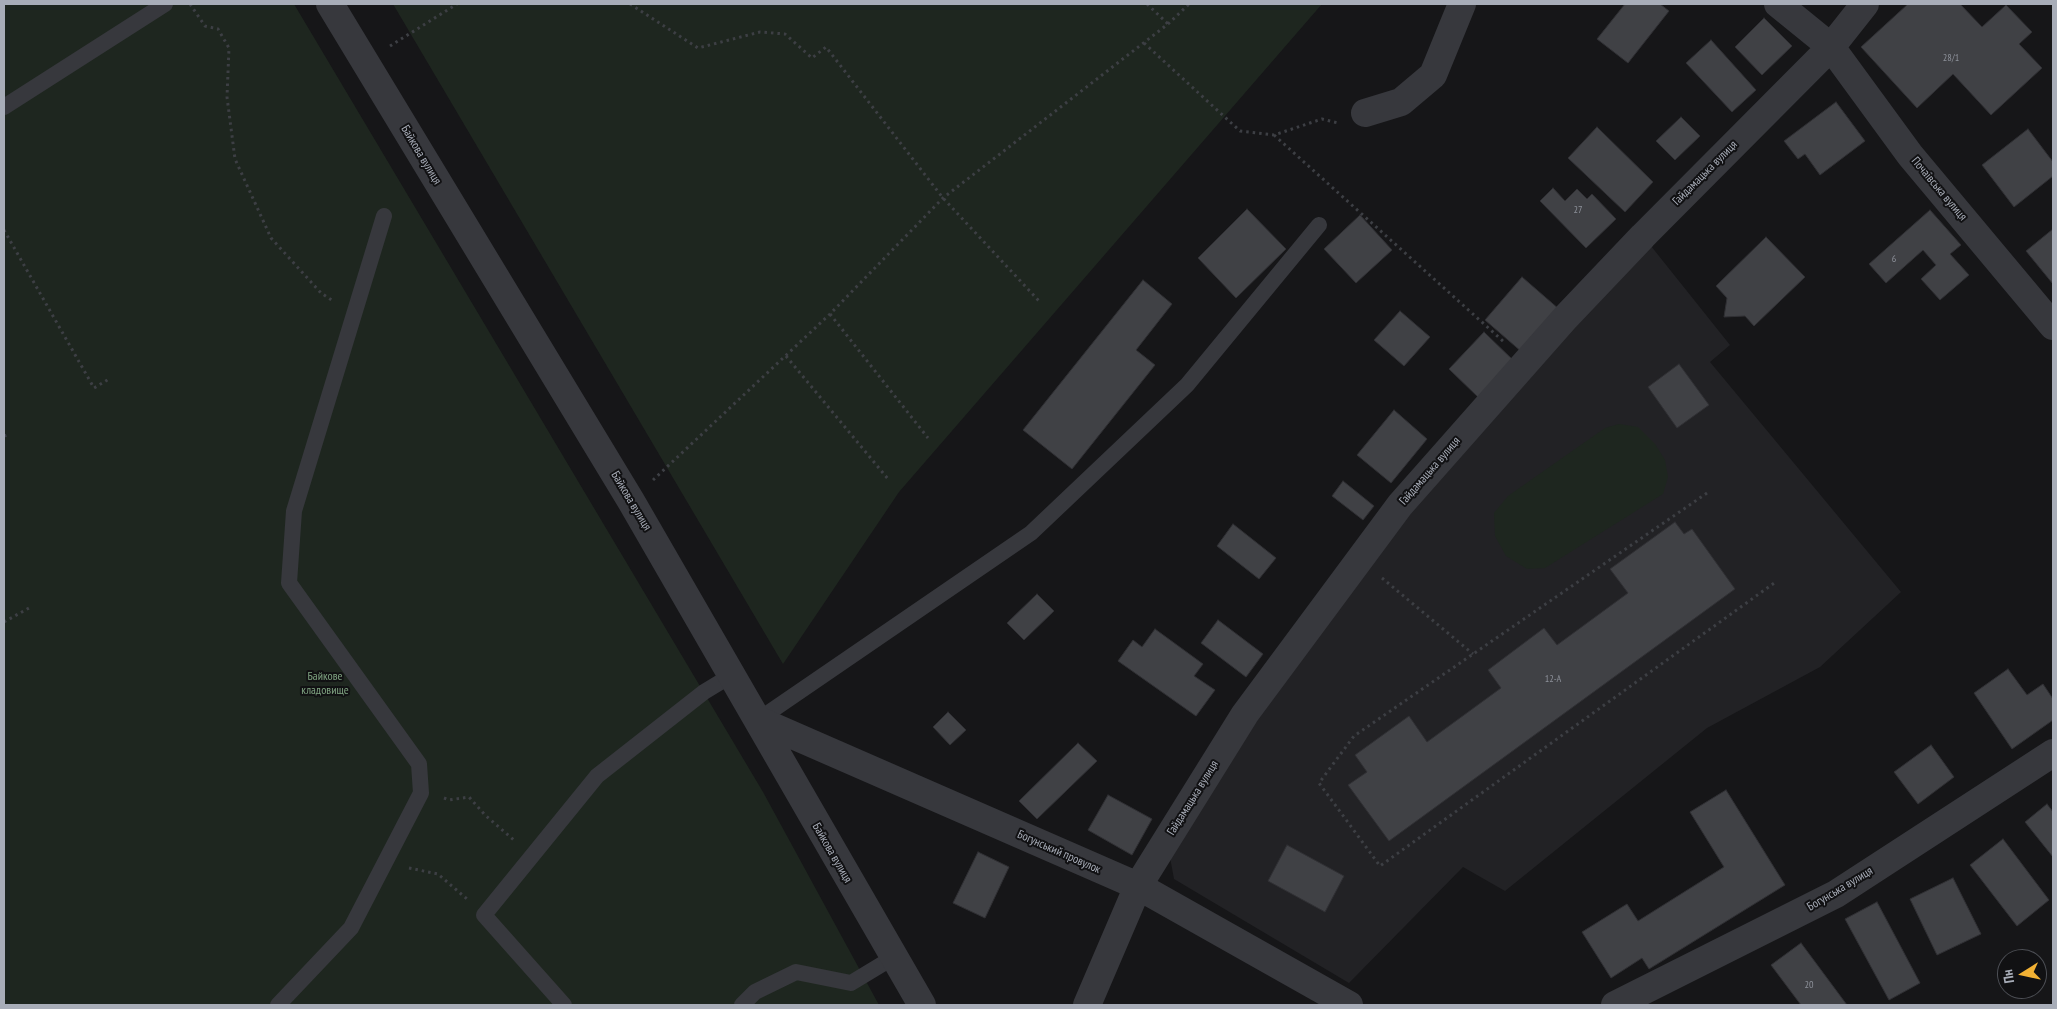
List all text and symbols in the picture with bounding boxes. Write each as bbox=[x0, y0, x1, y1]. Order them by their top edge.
house number: 28/1 bbox=[1943, 52, 1959, 64]
street label: Байкова вулиця bbox=[398, 123, 444, 187]
street label: Гайдамацька вулиця bbox=[1670, 138, 1740, 208]
street label: Почаївська вулиця bbox=[1908, 154, 1970, 224]
house number: 27 bbox=[1574, 204, 1582, 216]
house number: 6 bbox=[1892, 253, 1896, 265]
street label: Гайдамацька вулиця bbox=[1397, 434, 1463, 508]
street label: Байкова вулиця bbox=[608, 469, 654, 533]
park label: Байкове кладовище bbox=[301, 670, 349, 698]
house number: 12-А bbox=[1545, 673, 1561, 685]
street label: Гайдамацька вулиця bbox=[1164, 758, 1222, 838]
street label: Байкова вулиця bbox=[809, 821, 855, 885]
street label: Богунський провулок bbox=[1015, 827, 1103, 877]
street label: Богунська вулиця bbox=[1805, 864, 1875, 914]
north arrow bbox=[1997, 949, 2047, 999]
text: Пн bbox=[1998, 968, 2018, 985]
house number: 20 bbox=[1805, 979, 1813, 991]

